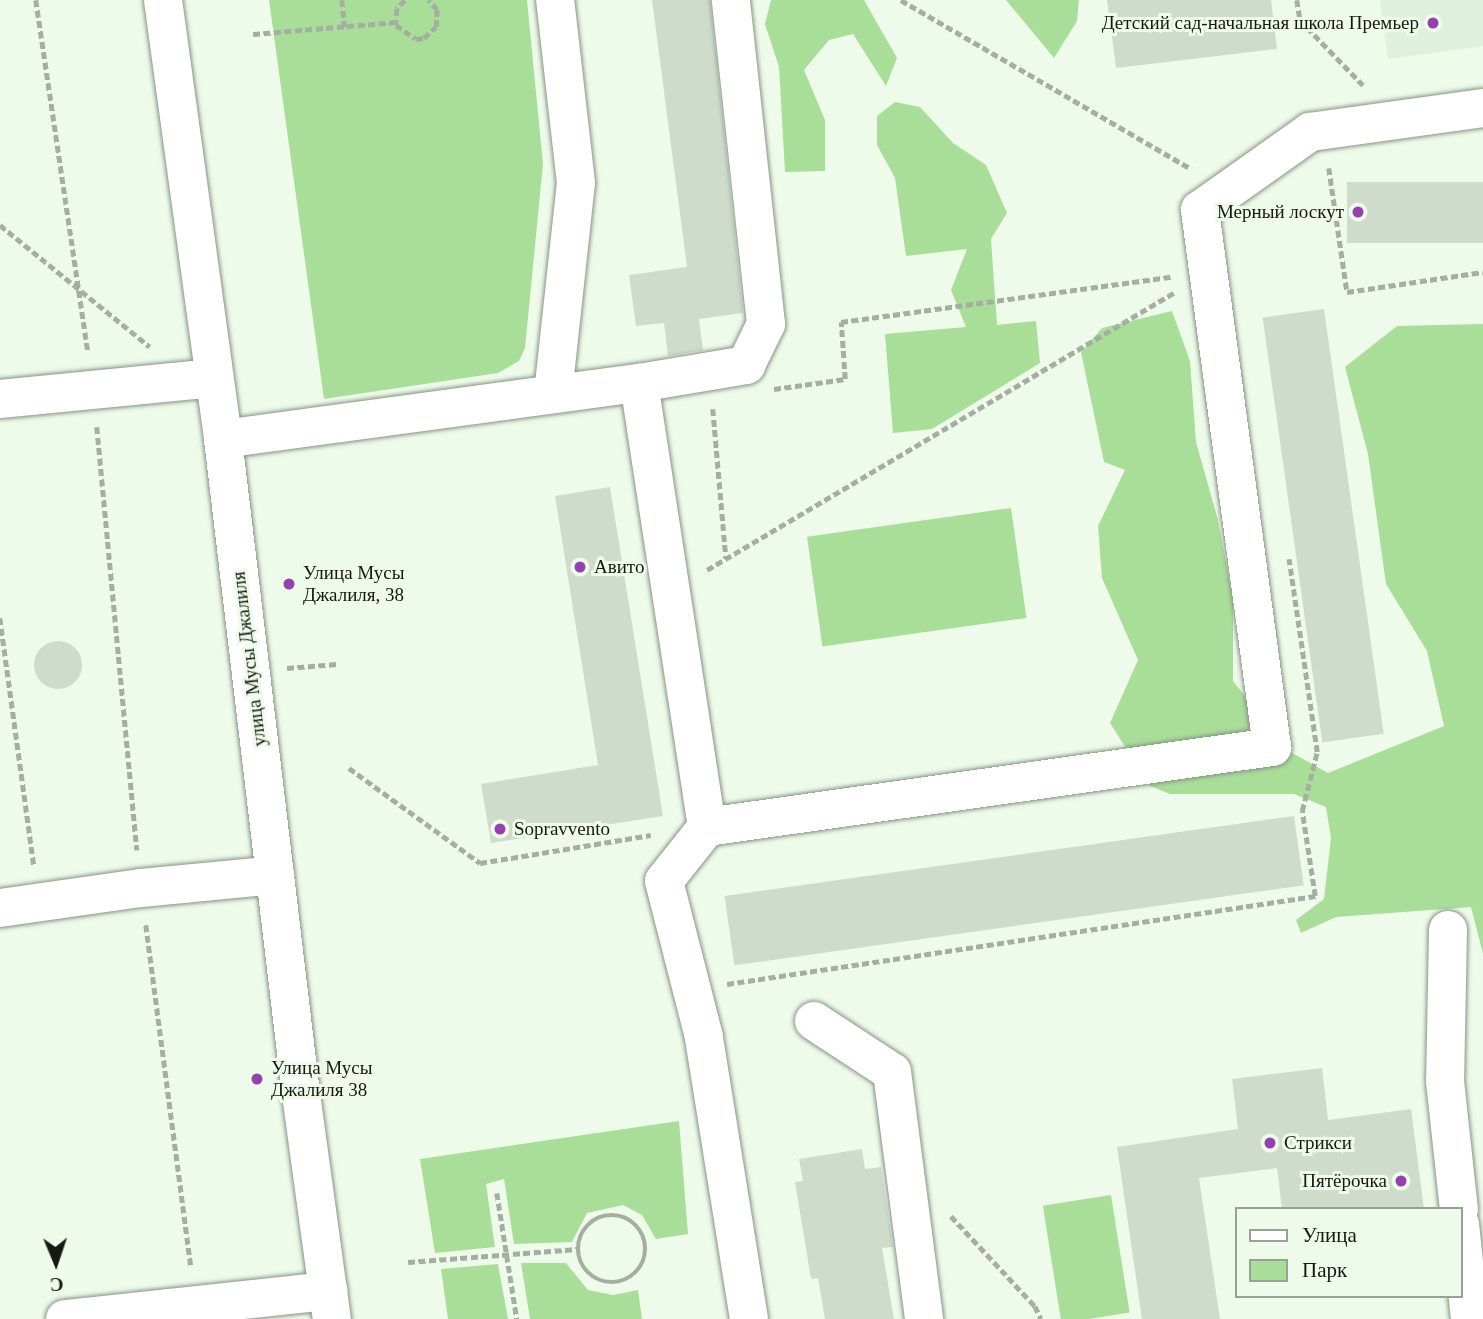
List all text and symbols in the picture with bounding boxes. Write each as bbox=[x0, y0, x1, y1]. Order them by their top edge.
place label: Детский сад-начальная школа Премьер bbox=[1102, 12, 1419, 34]
marker: Детский сад-начальная школа Премьер bbox=[1425, 15, 1441, 31]
place label: Мерный лоскут bbox=[1217, 201, 1344, 223]
marker: Мерный лоскут bbox=[1350, 204, 1366, 220]
place label: Авито bbox=[594, 556, 644, 578]
marker: Авито bbox=[572, 559, 588, 575]
place label: Улица Мусы Джалиля, 38 bbox=[303, 562, 404, 606]
street label: улица Мусы Джалиля bbox=[227, 570, 271, 748]
marker: Улица Мусы Джалиля, 38 bbox=[281, 576, 297, 592]
place label: Sopravvento bbox=[514, 818, 610, 840]
marker: Sopravvento bbox=[492, 821, 508, 837]
place label: Улица Мусы Джалиля 38 bbox=[271, 1057, 372, 1101]
marker: Улица Мусы Джалиля 38 bbox=[249, 1071, 265, 1087]
place label: Стрикси bbox=[1284, 1132, 1352, 1154]
marker: Стрикси bbox=[1262, 1135, 1278, 1151]
place label: Пятёрочка bbox=[1302, 1170, 1387, 1192]
marker: Пятёрочка bbox=[1393, 1173, 1409, 1189]
legend bbox=[1234, 1207, 1462, 1298]
text: Улица bbox=[1302, 1223, 1357, 1247]
north arrow bbox=[21, 1228, 91, 1298]
text: Парк bbox=[1302, 1258, 1347, 1282]
text: С bbox=[50, 1274, 64, 1295]

